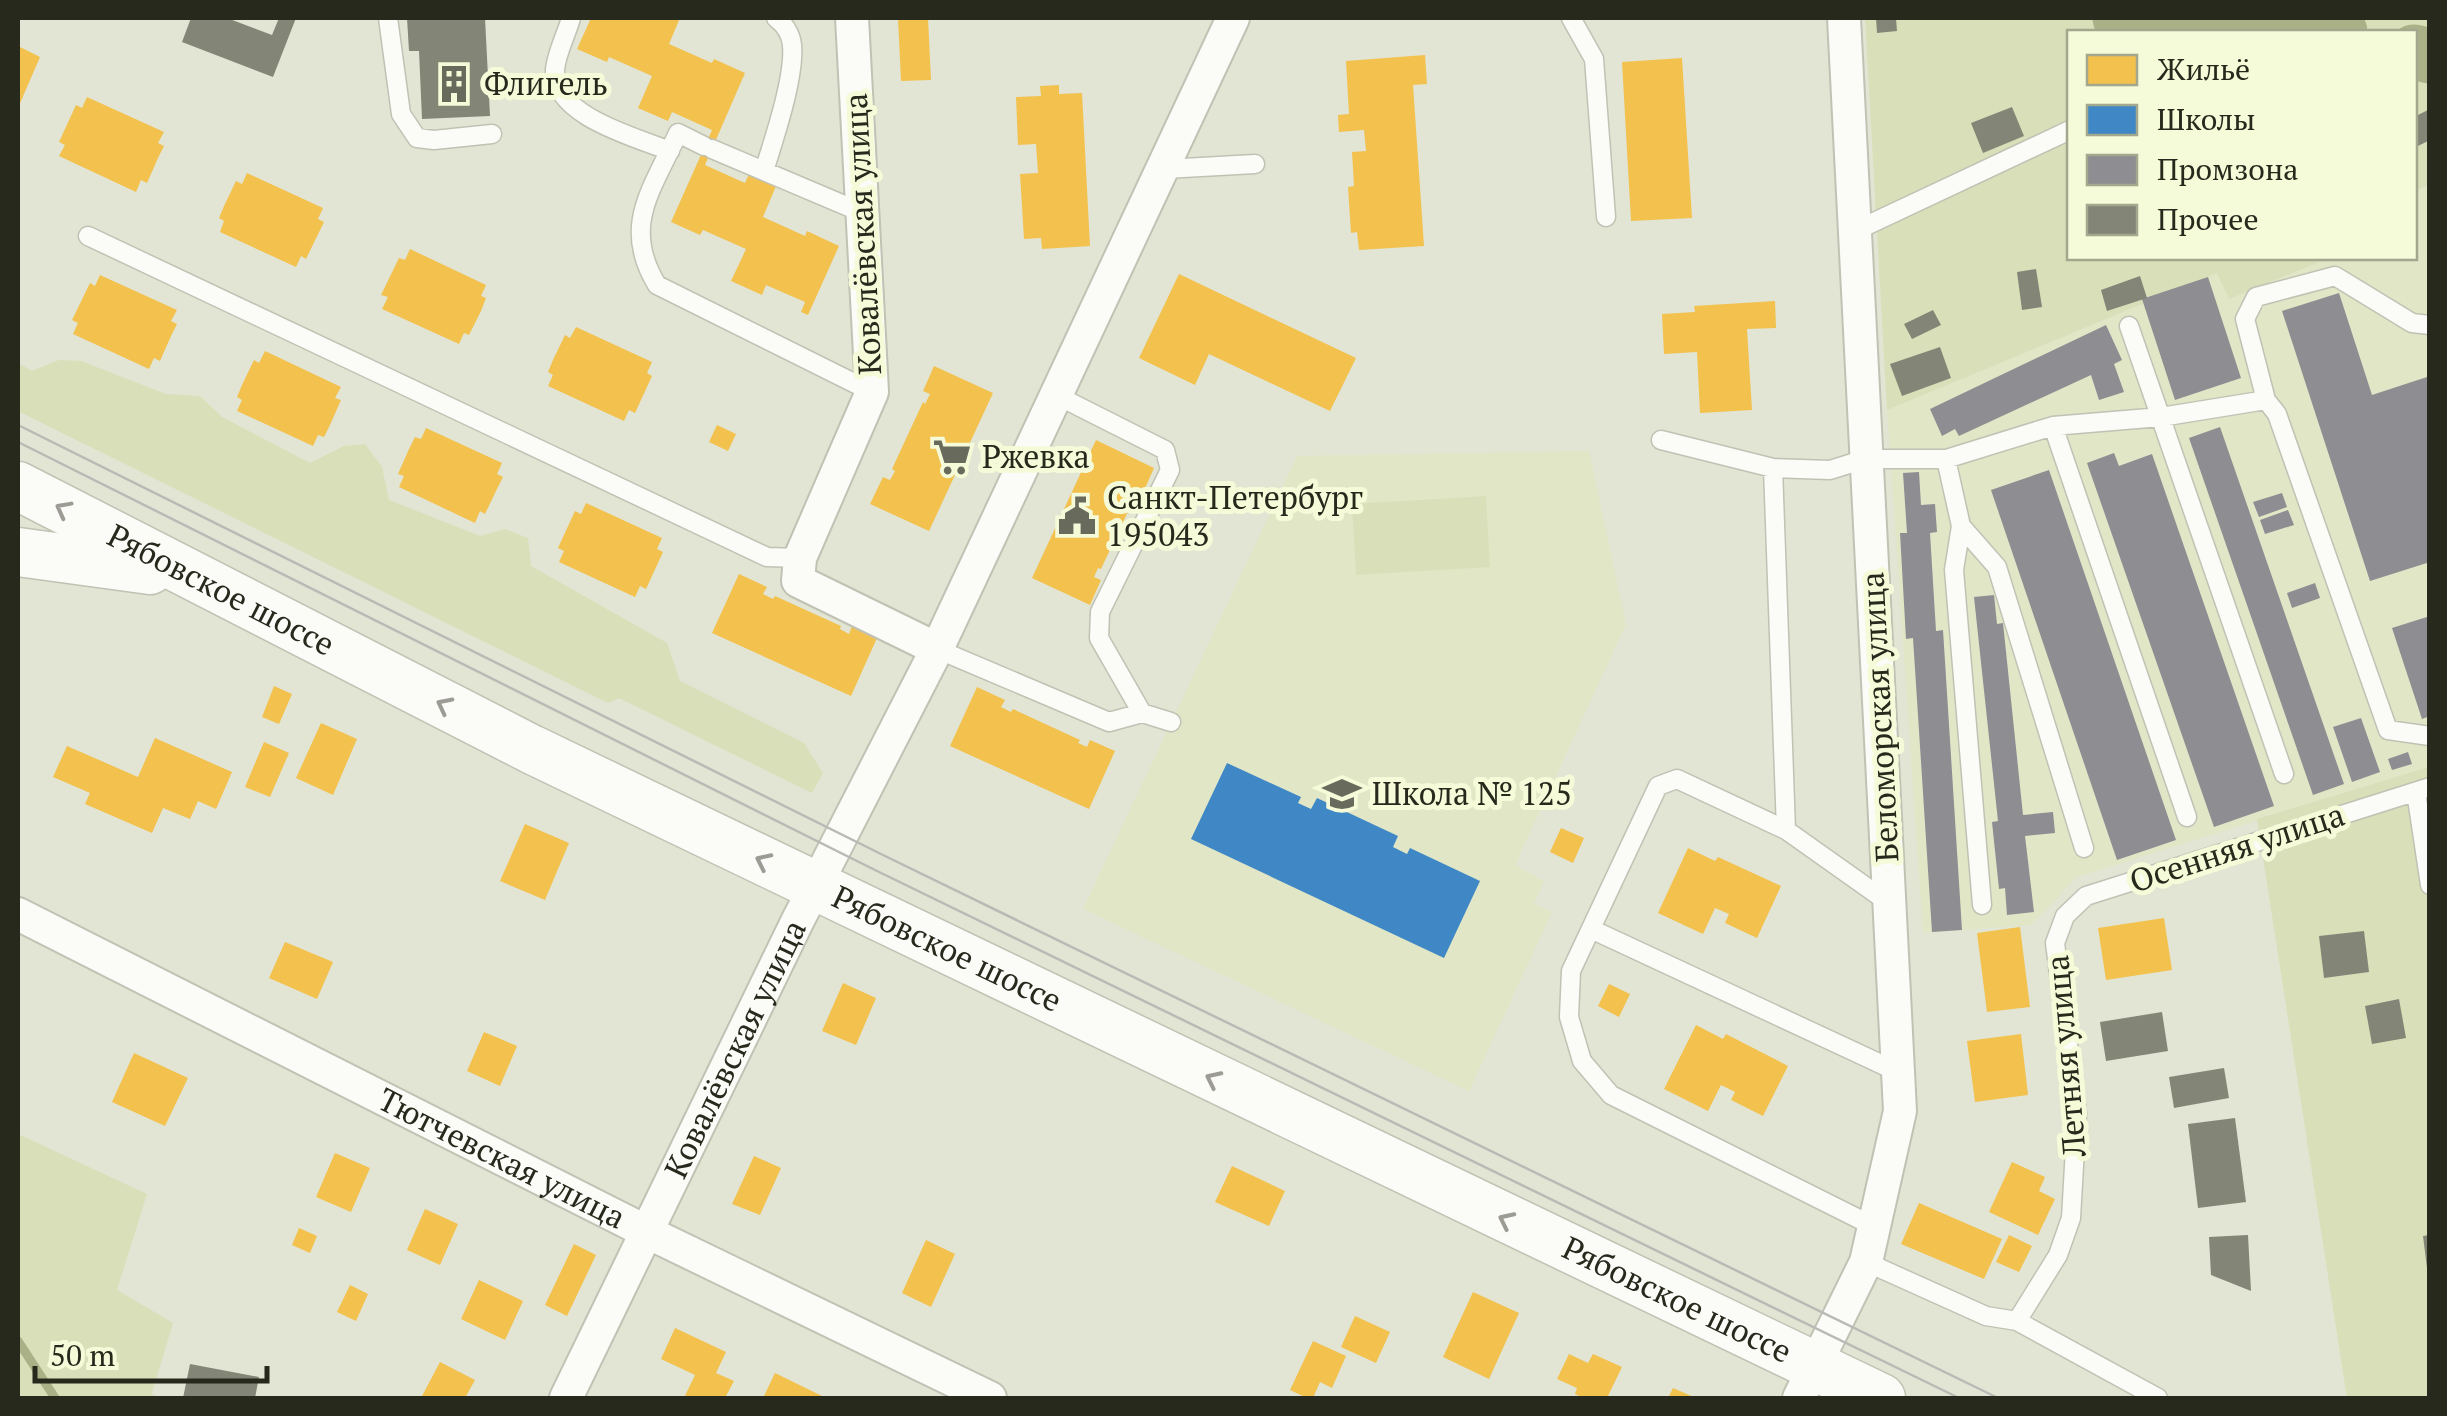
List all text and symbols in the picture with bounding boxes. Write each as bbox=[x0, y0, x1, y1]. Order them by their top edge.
legend bbox=[2067, 30, 2417, 260]
text: Жильё bbox=[2157, 49, 2250, 89]
place label: Флигель bbox=[484, 62, 608, 104]
building icon: Флигель bbox=[433, 63, 475, 105]
street label: Ковалёвская улица bbox=[834, 92, 890, 376]
text: Школы bbox=[2157, 99, 2255, 139]
text: Промзона bbox=[2157, 149, 2298, 189]
text: Прочее bbox=[2157, 199, 2259, 239]
place label: Ржевка bbox=[982, 435, 1090, 477]
supermarket icon: Ржевка bbox=[931, 436, 973, 478]
place label: Санкт-Петербург 195043 bbox=[1107, 476, 1363, 555]
public building icon: Санкт-Петербург 195043 bbox=[1056, 495, 1098, 537]
one-way arrow bbox=[55, 502, 73, 522]
street label: Рябовское шоссе bbox=[101, 514, 342, 665]
street label: Беломорская улица bbox=[1850, 571, 1908, 863]
one-way arrow bbox=[437, 698, 455, 717]
place label: Школа № 125 bbox=[1372, 772, 1572, 814]
school or university icon: Школа № 125 bbox=[1321, 773, 1363, 815]
street label: Осенняя улица bbox=[2124, 793, 2349, 902]
one-way arrow bbox=[756, 854, 774, 874]
street label: Рябовское шоссе bbox=[826, 875, 1069, 1021]
street label: Ковалёвская улица bbox=[654, 912, 815, 1185]
street label: Летняя улица bbox=[2035, 953, 2095, 1160]
one-way arrow bbox=[1206, 1072, 1224, 1091]
street label: Тютчевская улица bbox=[371, 1078, 633, 1238]
one-way arrow bbox=[1498, 1213, 1516, 1233]
street label: Рябовское шоссе bbox=[1556, 1226, 1799, 1372]
scale bar bbox=[35, 1321, 268, 1383]
text: 50 m bbox=[50, 1335, 115, 1375]

